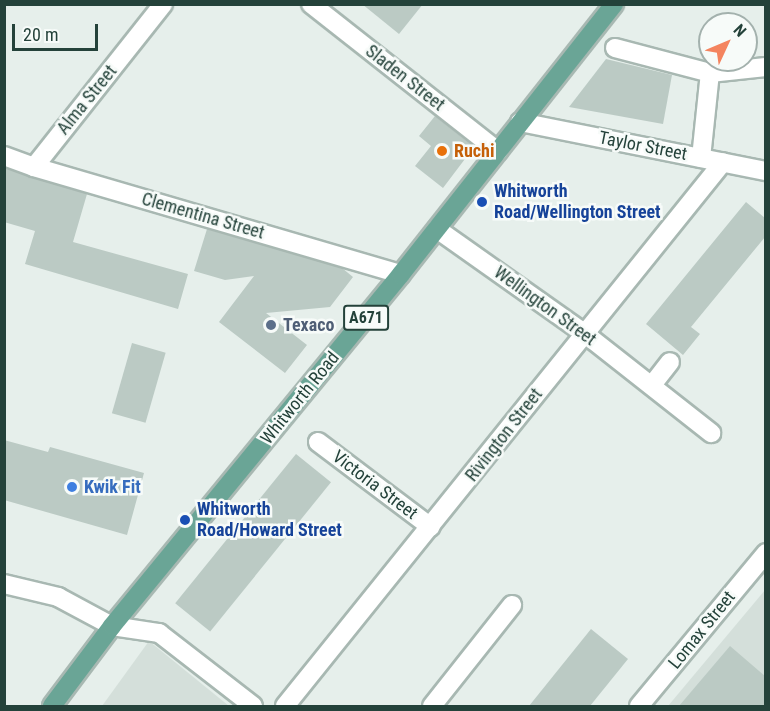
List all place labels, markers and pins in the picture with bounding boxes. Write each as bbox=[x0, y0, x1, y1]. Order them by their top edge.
place label: Ruchi bbox=[454, 140, 494, 162]
marker: Ruchi bbox=[435, 144, 449, 158]
place label: Whitworth Road/Wellington Street bbox=[494, 181, 661, 224]
marker: Whitworth Road/Wellington Street bbox=[475, 195, 489, 209]
place label: Texaco bbox=[283, 314, 334, 336]
marker: Texaco bbox=[264, 318, 278, 332]
place label: Kwik Fit bbox=[84, 476, 141, 498]
marker: Kwik Fit bbox=[65, 480, 79, 494]
place label: Whitworth Road/Howard Street bbox=[197, 499, 342, 542]
marker: Whitworth Road/Howard Street bbox=[178, 513, 192, 527]

